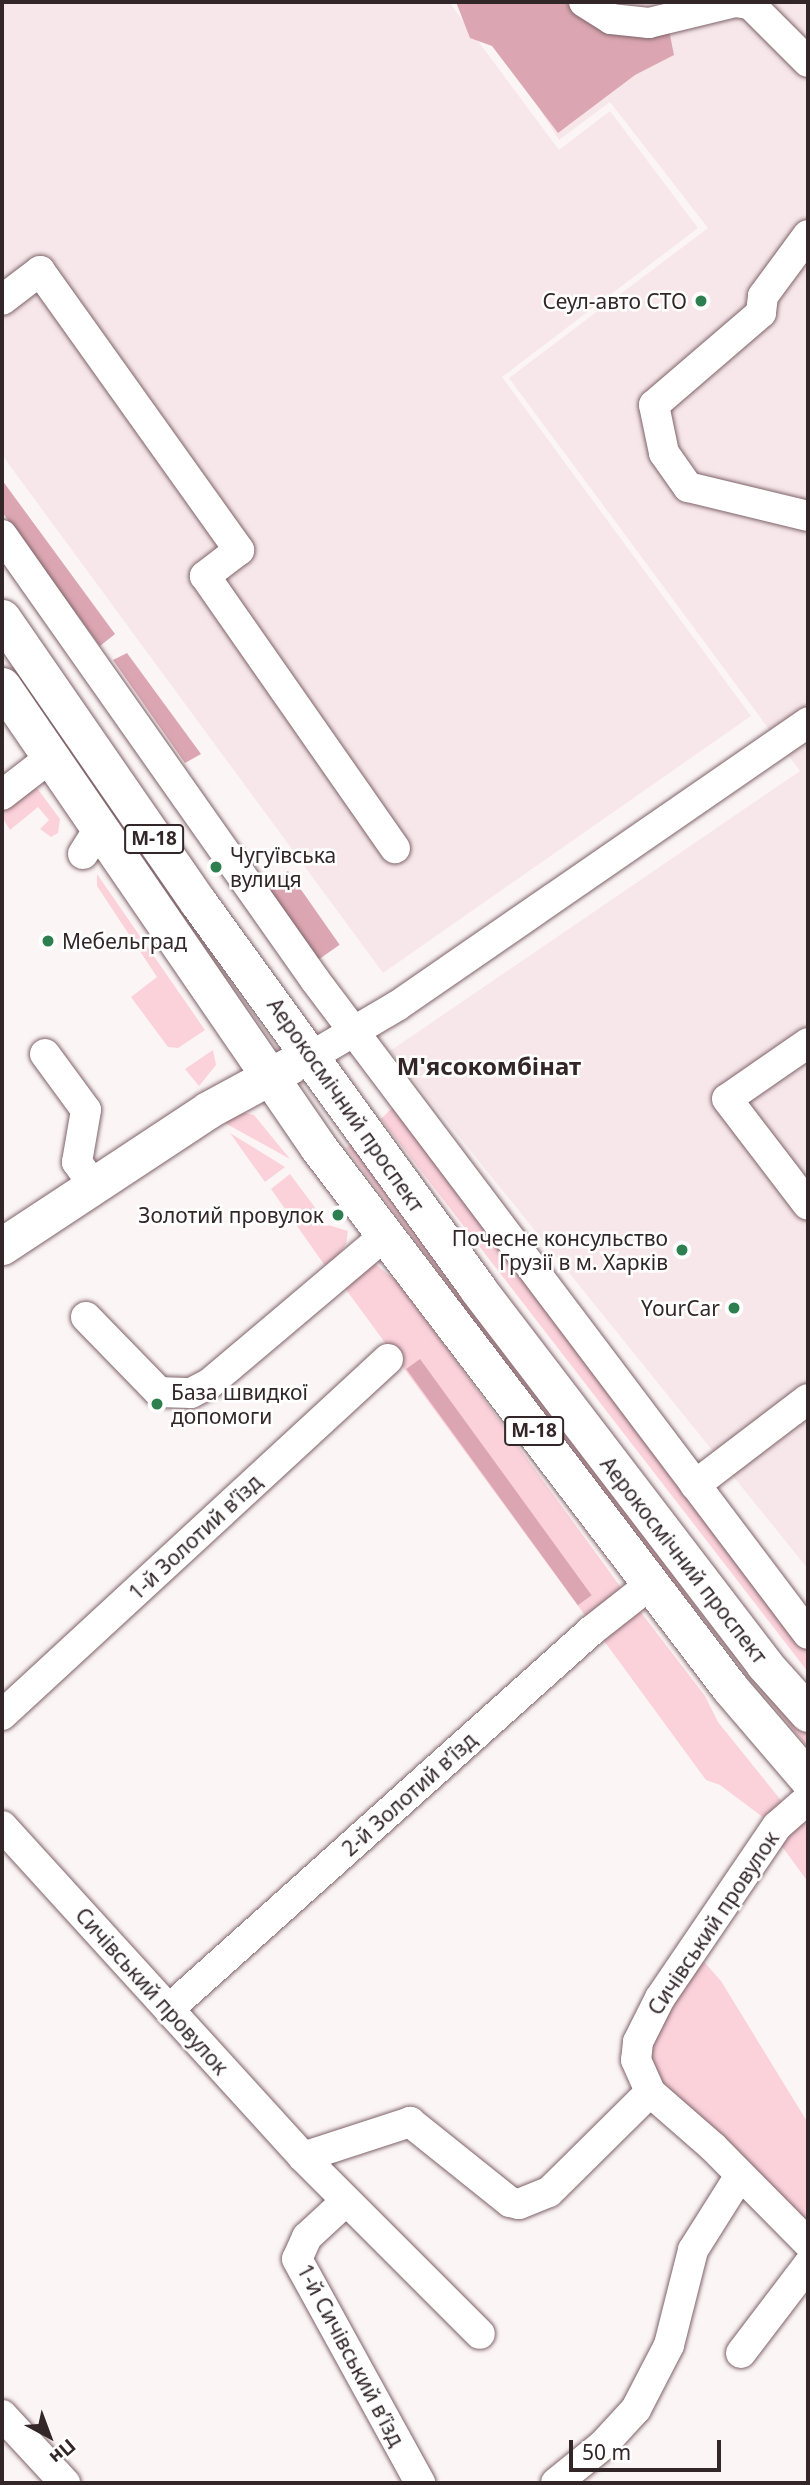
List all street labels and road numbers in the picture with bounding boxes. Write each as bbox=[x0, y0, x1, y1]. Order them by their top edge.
road number: М-18 bbox=[122, 824, 186, 854]
street label: Аерокосмічний проспект bbox=[262, 993, 430, 1217]
road number: М-18 bbox=[503, 1415, 566, 1446]
street label: Аерокосмічний проспект bbox=[595, 1452, 773, 1668]
street label: 1-й Золотий в’їзд bbox=[123, 1469, 267, 1605]
street label: 2-й Золотий в’їзд bbox=[337, 1727, 481, 1861]
street label: Сичівський провулок bbox=[642, 1827, 784, 2019]
street label: Сичівський провулок bbox=[70, 1902, 234, 2080]
street label: 1-й Сичівський в’їзд bbox=[292, 2260, 410, 2450]

